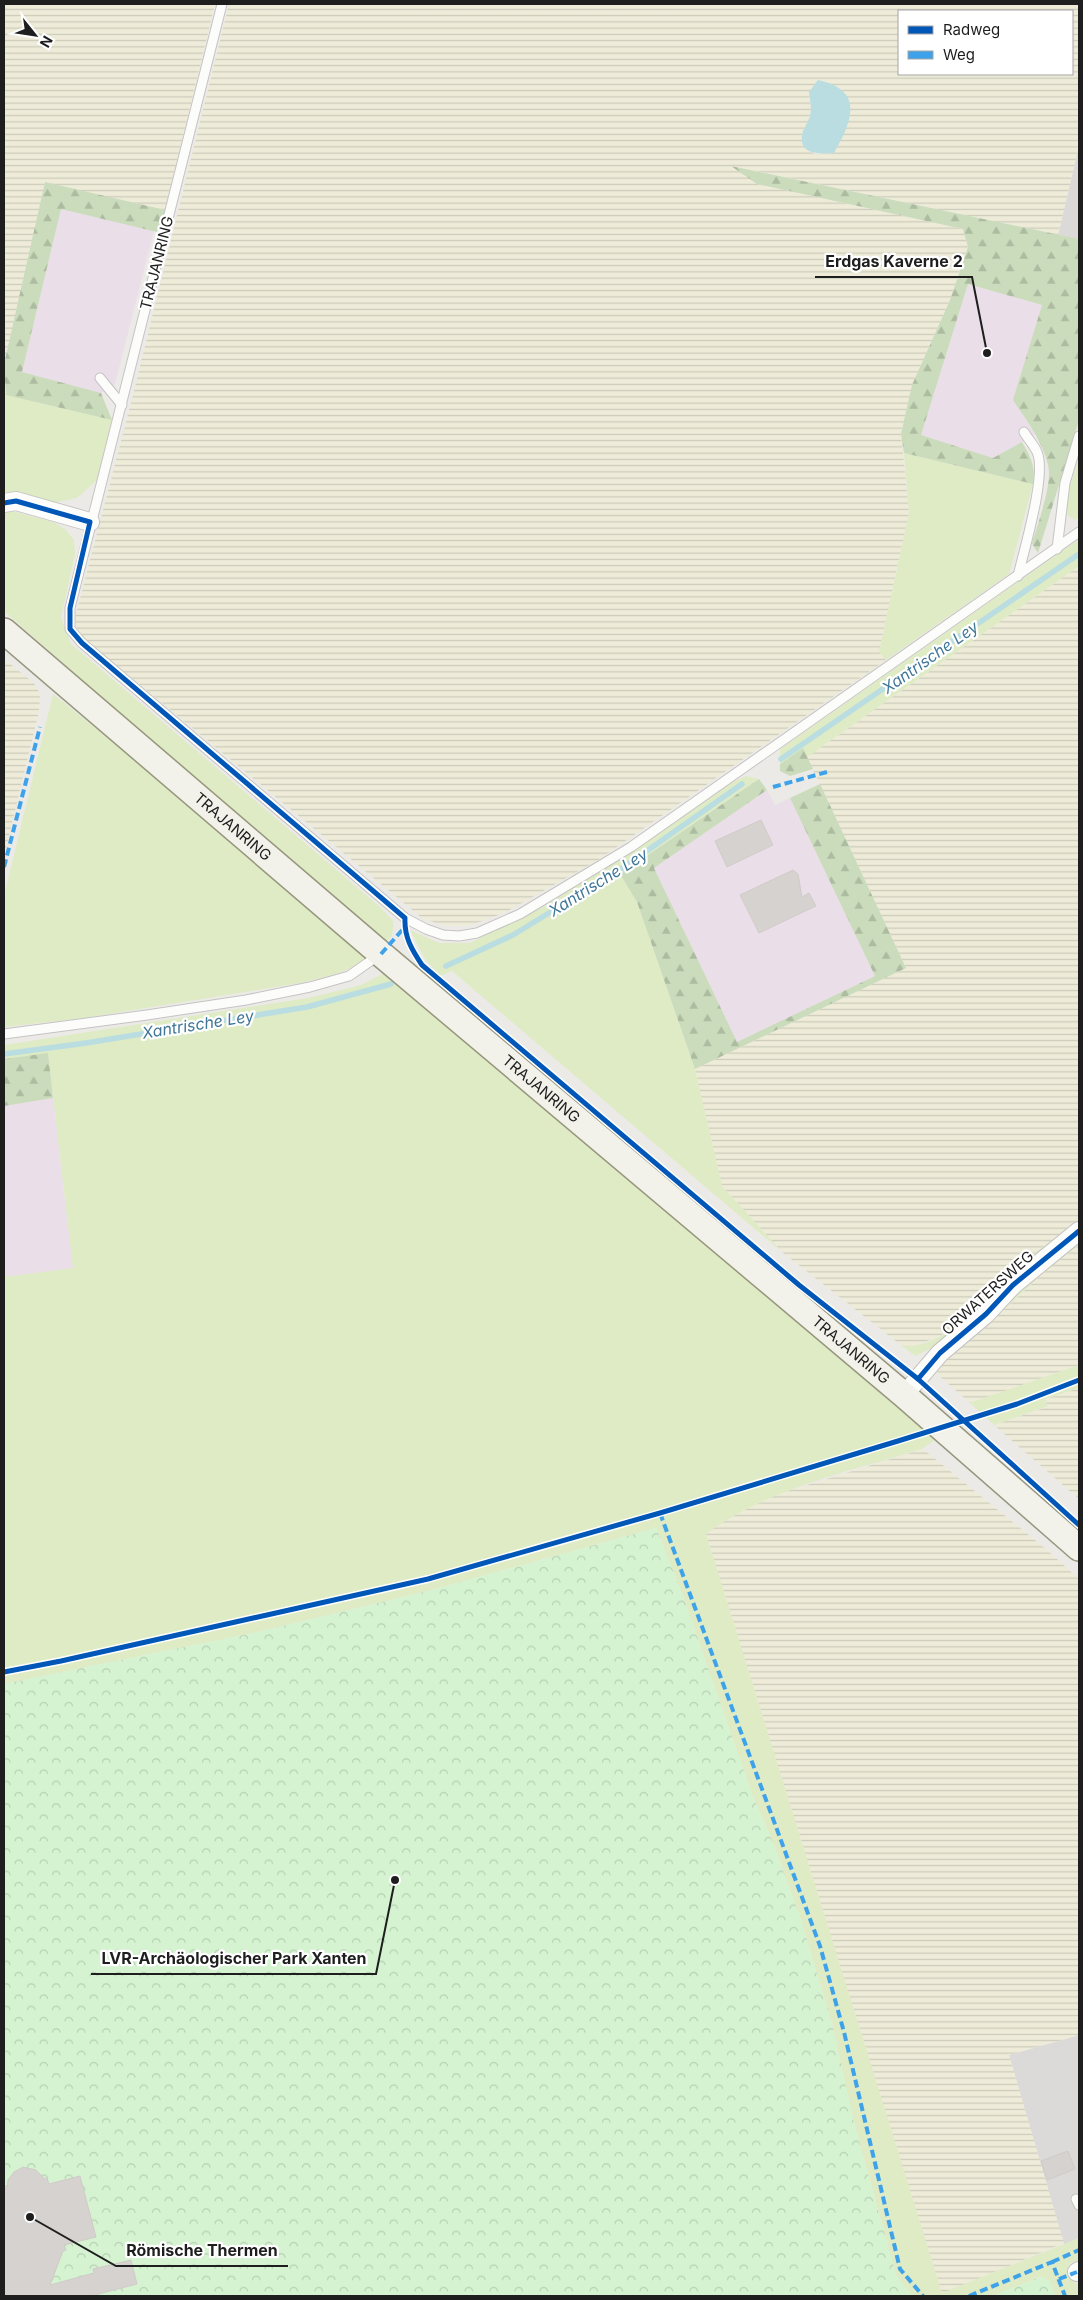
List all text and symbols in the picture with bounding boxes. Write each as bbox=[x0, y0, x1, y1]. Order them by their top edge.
north arrow bbox=[10, 10, 60, 60]
legend bbox=[898, 10, 1073, 75]
text: Radweg bbox=[943, 20, 1000, 39]
text: N bbox=[37, 33, 57, 51]
text: Weg bbox=[943, 45, 975, 64]
street label: TRAJANRING bbox=[136, 214, 177, 312]
callout: Erdgas Kaverne 2 bbox=[815, 246, 972, 277]
text: Erdgas Kaverne 2 bbox=[825, 251, 963, 271]
water label: Xantrische Ley bbox=[877, 616, 983, 698]
street label: TRAJANRING bbox=[190, 788, 275, 865]
water label: Xantrische Ley bbox=[544, 843, 652, 921]
water label: Xantrische Ley bbox=[140, 1005, 256, 1043]
street label: TRAJANRING bbox=[499, 1051, 584, 1127]
street label: ORWATERSWEG bbox=[938, 1246, 1038, 1339]
street label: TRAJANRING bbox=[808, 1312, 894, 1388]
callout: LVR-Archäologischer Park Xanten bbox=[91, 1943, 376, 1974]
text: LVR-Archäologischer Park Xanten bbox=[101, 1948, 367, 1968]
callout: Römische Thermen bbox=[116, 2235, 288, 2266]
text: Römische Thermen bbox=[126, 2240, 278, 2260]

